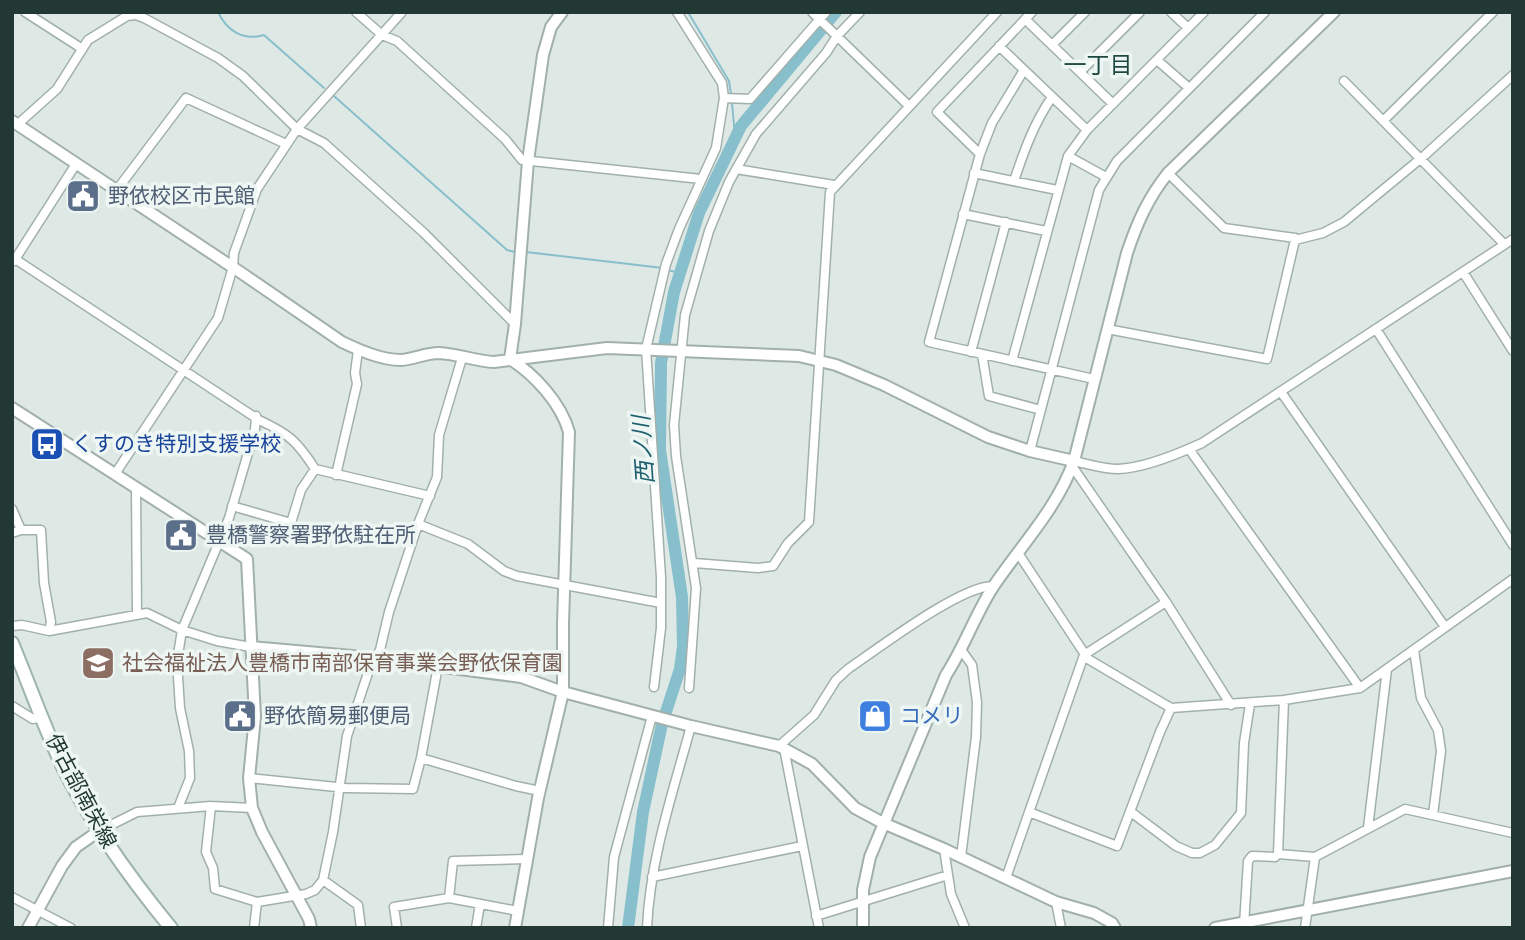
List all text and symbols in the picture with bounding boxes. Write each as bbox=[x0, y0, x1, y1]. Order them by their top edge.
district label: 一丁目 bbox=[1064, 50, 1133, 78]
public building icon: 野依校区市民館 bbox=[64, 177, 102, 215]
place label: 野依校区市民館 bbox=[108, 182, 255, 208]
water label: 西ノ川 bbox=[625, 412, 658, 485]
bus stop icon: くすのき特別支援学校 bbox=[28, 425, 66, 463]
place label: くすのき特別支援学校 bbox=[72, 430, 281, 456]
public building icon: 豊橋警察署野依駐在所 bbox=[162, 516, 200, 554]
place label: 豊橋警察署野依駐在所 bbox=[206, 521, 416, 547]
school or university icon: 社会福祉法人豊橋市南部保育事業会野依保育園 bbox=[79, 644, 117, 682]
place label: 社会福祉法人豊橋市南部保育事業会野依保育園 bbox=[122, 649, 563, 675]
public building icon: 野依簡易郵便局 bbox=[221, 697, 259, 735]
shop icon: コメリ bbox=[856, 697, 894, 735]
place label: 野依簡易郵便局 bbox=[264, 702, 411, 728]
place label: コメリ bbox=[900, 702, 963, 728]
street label: 伊古部南栄線 bbox=[41, 729, 123, 852]

